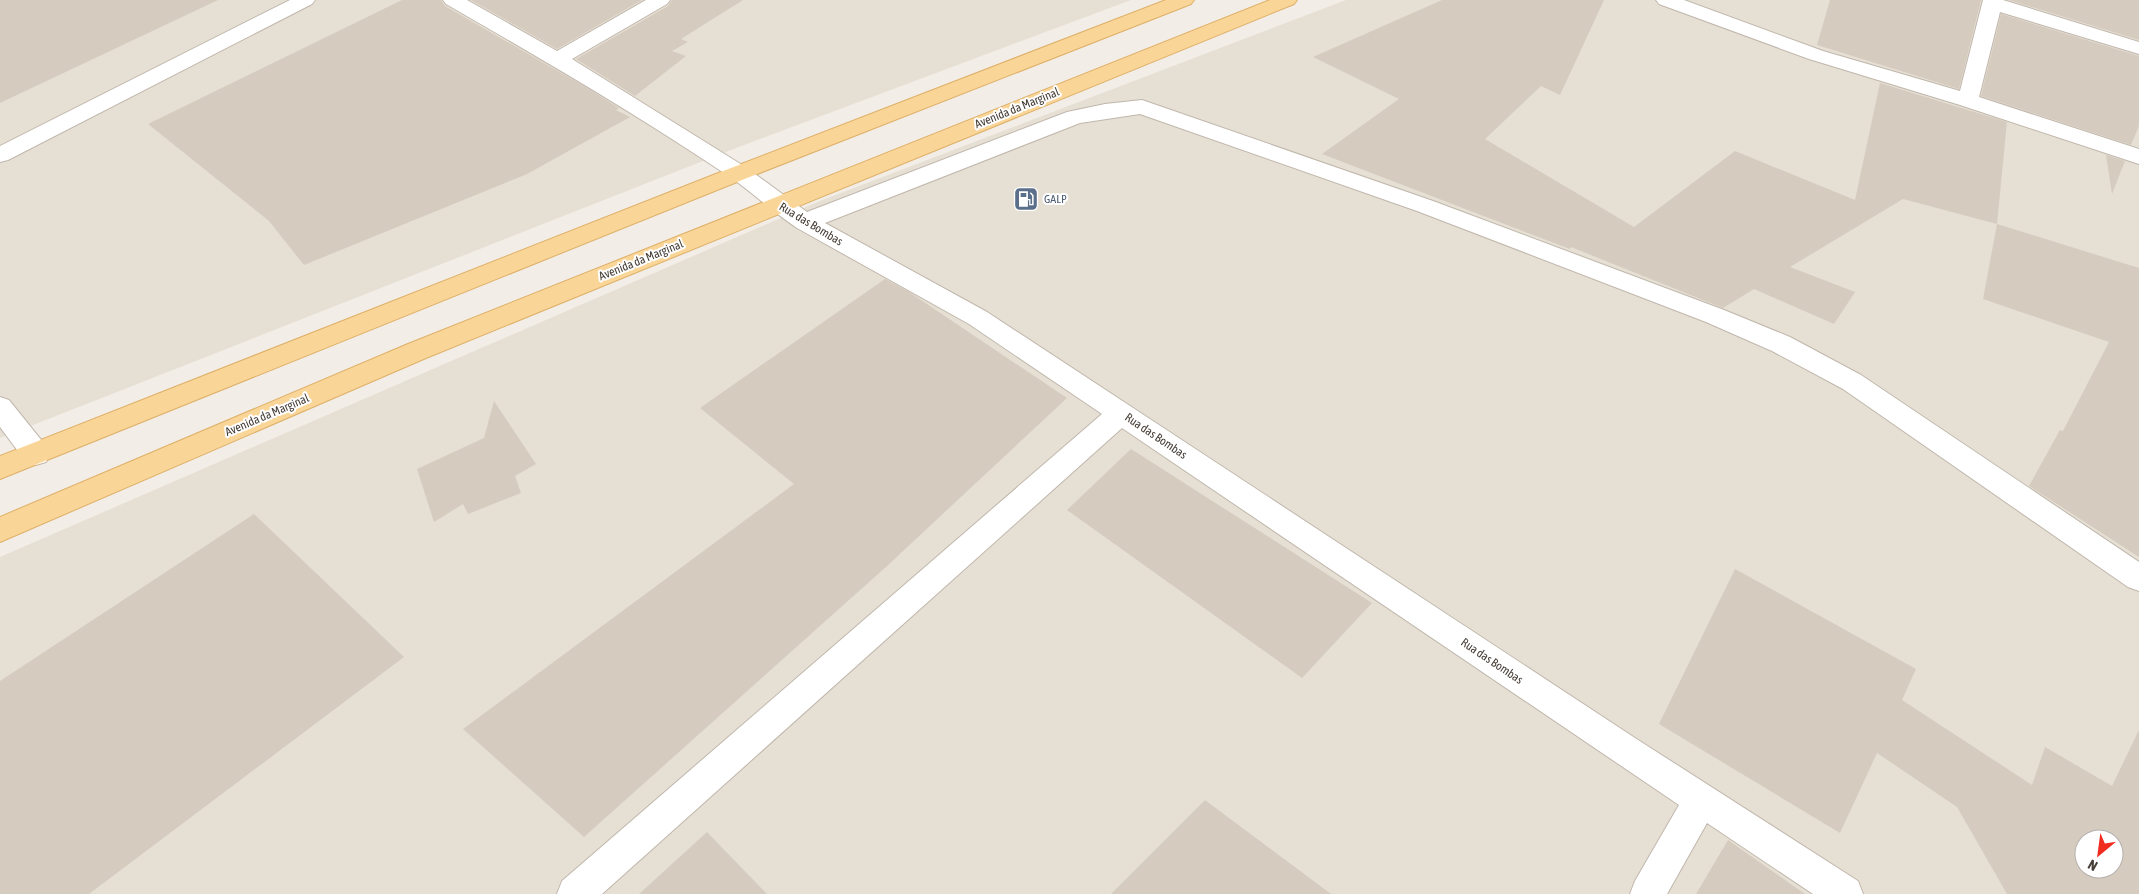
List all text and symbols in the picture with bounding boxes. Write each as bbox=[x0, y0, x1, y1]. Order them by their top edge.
street label: Avenida da Marginal bbox=[973, 84, 1062, 131]
fuel station icon: GALP bbox=[1013, 186, 1039, 212]
place label: GALP bbox=[1044, 192, 1067, 206]
street label: Rua das Bombas bbox=[777, 200, 845, 248]
street label: Avenida da Marginal bbox=[597, 236, 686, 283]
street label: Avenida da Marginal bbox=[223, 391, 312, 439]
street label: Rua das Bombas bbox=[1122, 410, 1190, 462]
street label: Rua das Bombas bbox=[1458, 635, 1526, 687]
north arrow bbox=[2074, 829, 2124, 879]
text: N bbox=[2085, 856, 2100, 874]

